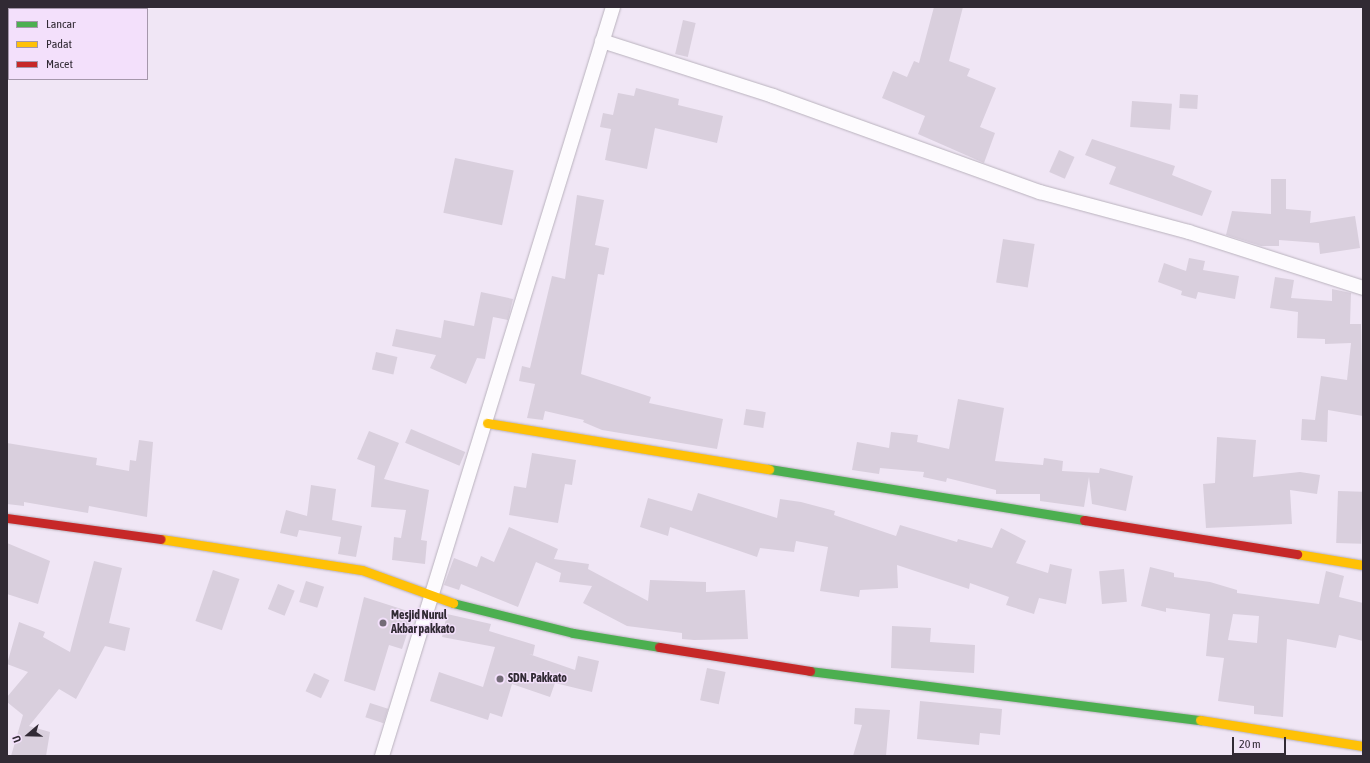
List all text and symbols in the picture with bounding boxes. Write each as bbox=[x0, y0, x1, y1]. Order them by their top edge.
legend bbox=[8, 8, 148, 80]
text: Lancar bbox=[46, 17, 76, 31]
text: Padat bbox=[46, 37, 72, 51]
text: Macet bbox=[46, 57, 73, 71]
place label: Mesjid Nurul Akbar pakkato bbox=[391, 609, 455, 637]
marker: Mesjid Nurul Akbar pakkato bbox=[378, 618, 388, 628]
place label: SDN. Pakkato bbox=[508, 672, 567, 686]
marker: SDN. Pakkato bbox=[495, 674, 505, 684]
north arrow bbox=[8, 715, 48, 755]
scale bar bbox=[1234, 729, 1288, 755]
text: U bbox=[10, 734, 23, 744]
text: 20 m bbox=[1239, 737, 1261, 751]

